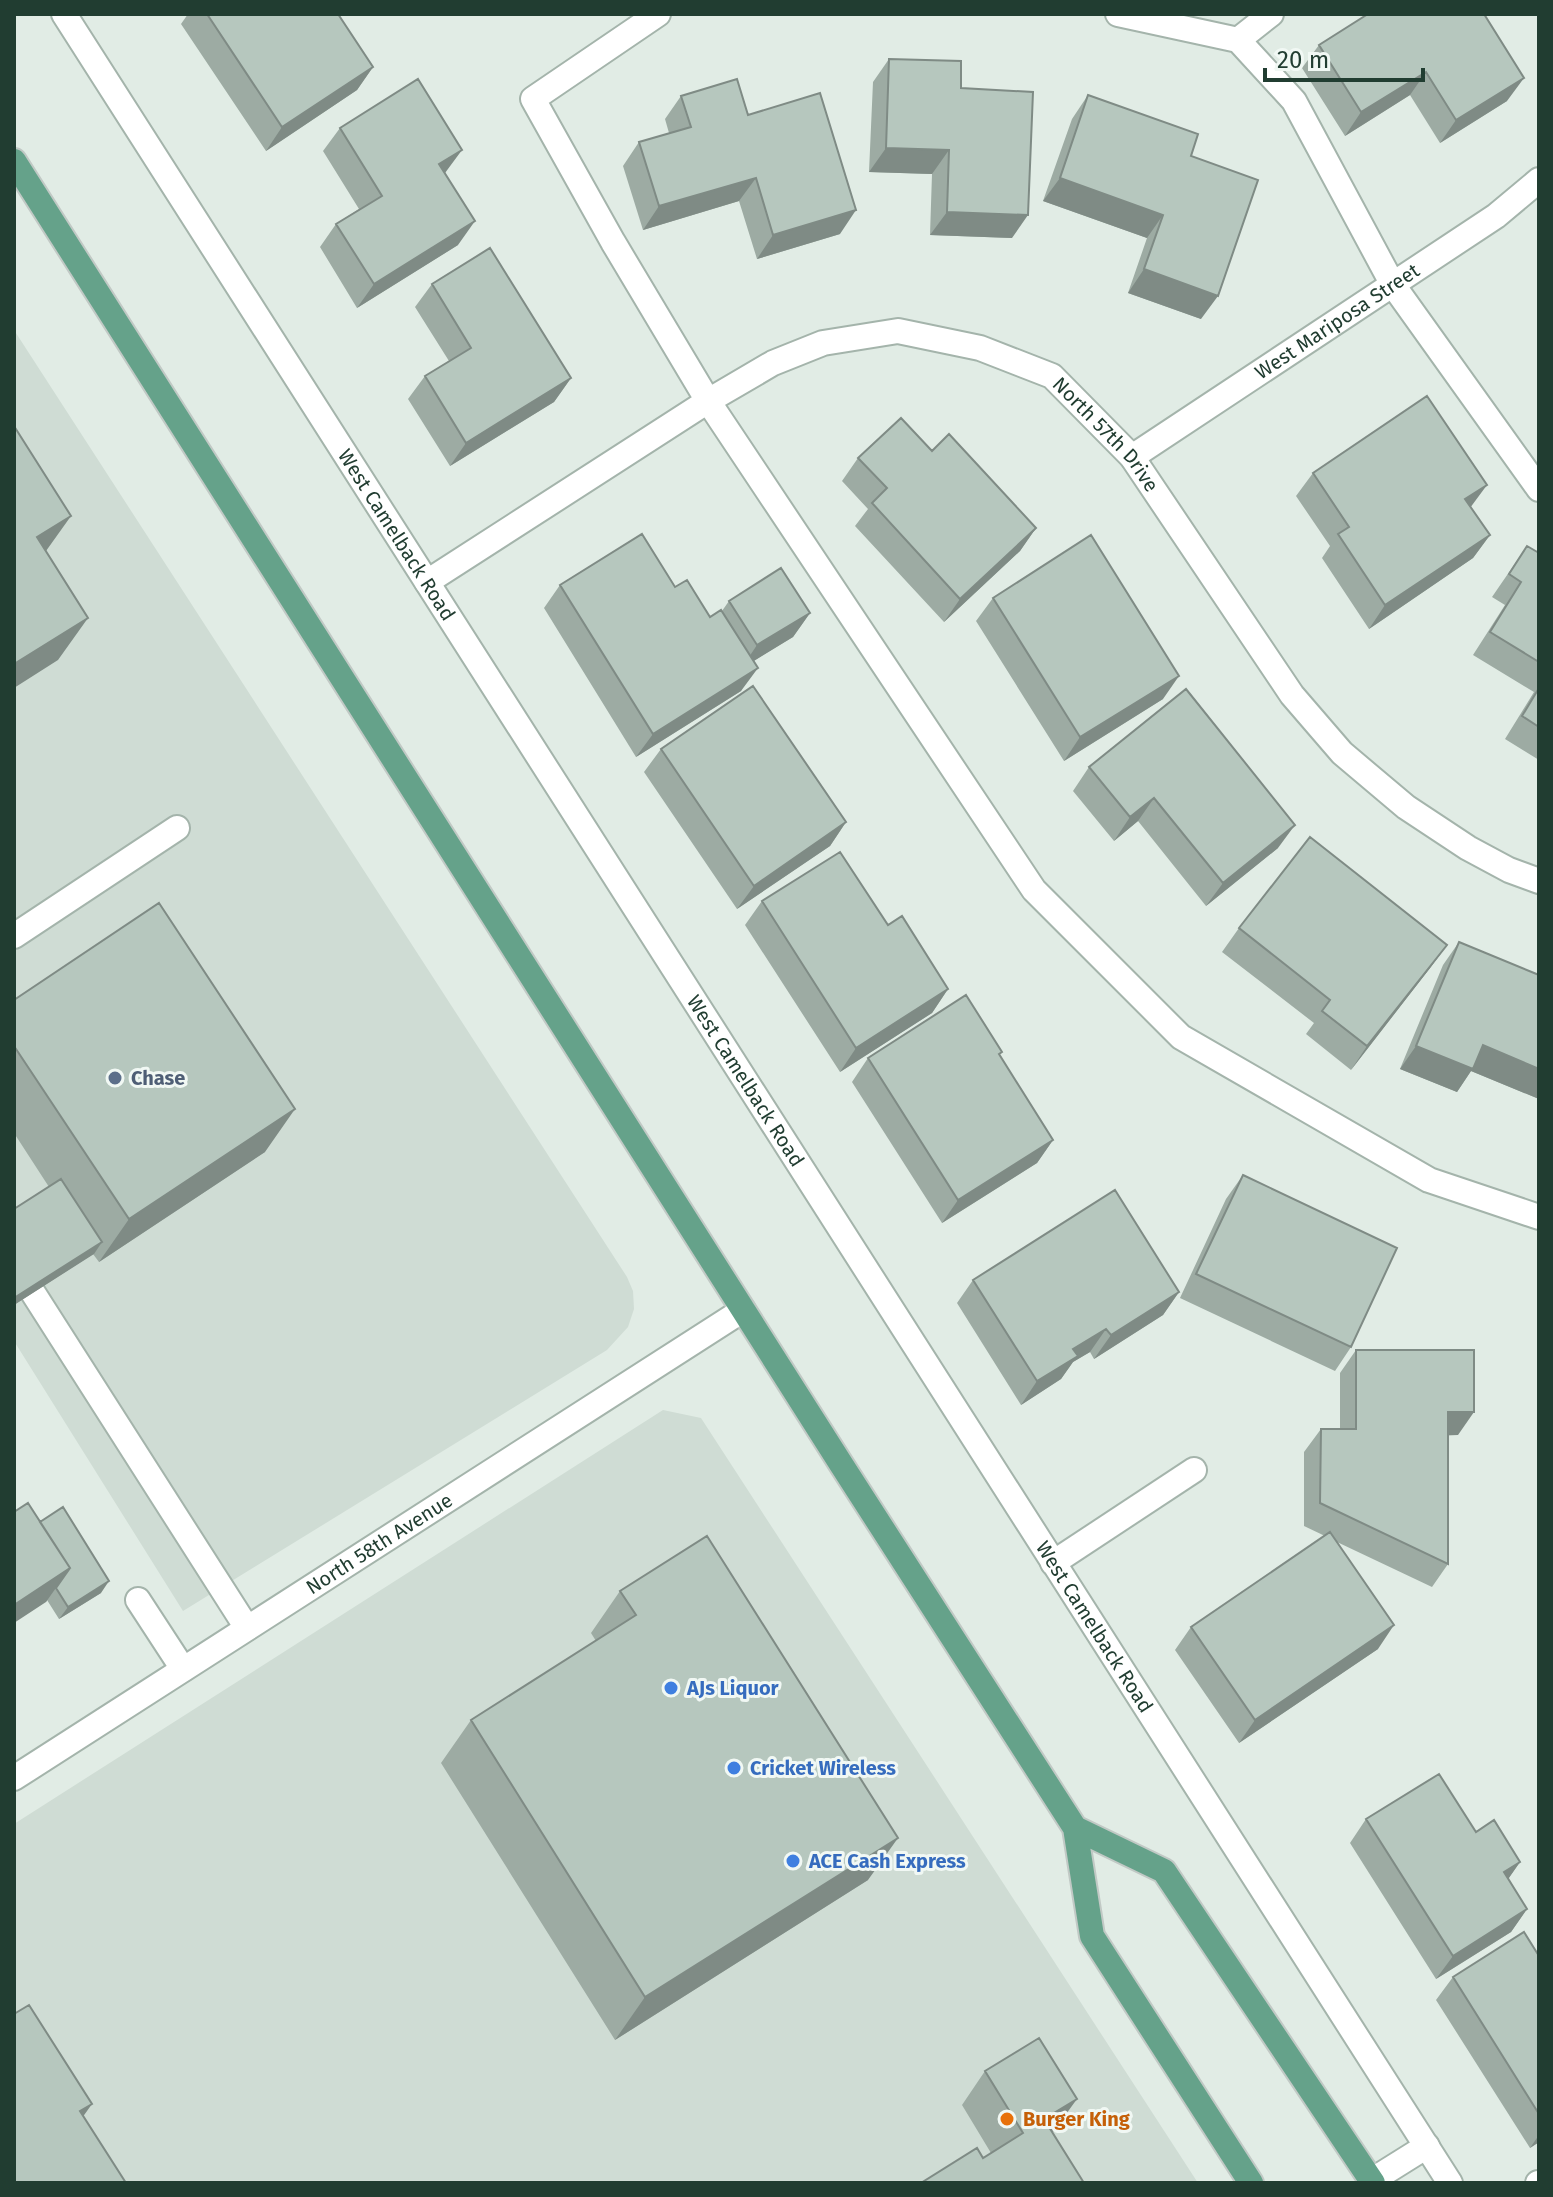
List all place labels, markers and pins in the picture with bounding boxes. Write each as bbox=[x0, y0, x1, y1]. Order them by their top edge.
place label: Chase bbox=[131, 1066, 185, 1090]
marker: Chase bbox=[106, 1069, 124, 1087]
place label: AJs Liquor bbox=[686, 1676, 780, 1700]
marker: AJs Liquor bbox=[662, 1679, 680, 1697]
place label: Cricket Wireless bbox=[750, 1756, 896, 1780]
marker: Cricket Wireless bbox=[725, 1759, 743, 1777]
place label: ACE Cash Express bbox=[808, 1849, 966, 1873]
marker: ACE Cash Express bbox=[784, 1852, 802, 1870]
place label: Burger King bbox=[1023, 2107, 1131, 2131]
marker: Burger King bbox=[998, 2110, 1016, 2128]

